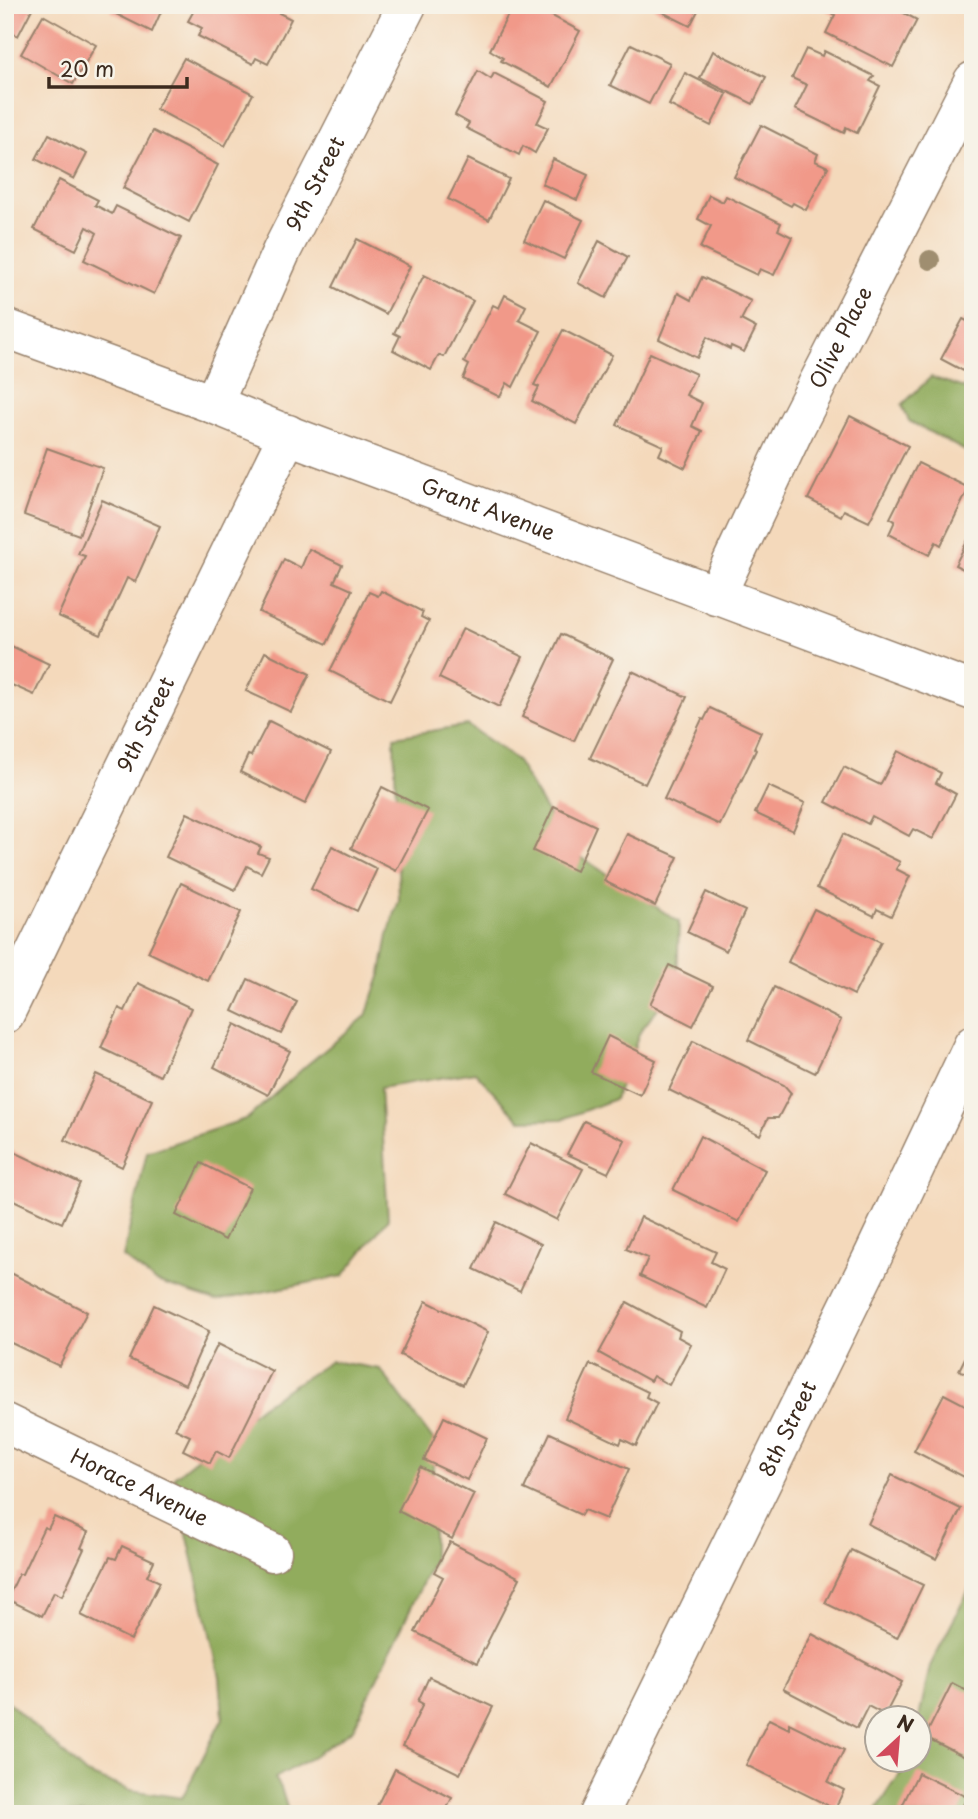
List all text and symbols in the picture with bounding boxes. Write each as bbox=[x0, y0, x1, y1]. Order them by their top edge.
scale bar bbox=[49, 46, 187, 90]
text: 20 m bbox=[60, 52, 114, 84]
street label: 9th Street bbox=[276, 130, 352, 236]
street label: Olive Place bbox=[800, 280, 879, 394]
street label: Grant Avenue bbox=[417, 468, 560, 547]
street label: 9th Street bbox=[108, 671, 181, 777]
street label: 8th Street bbox=[749, 1375, 823, 1481]
street label: Horace Avenue bbox=[66, 1439, 214, 1533]
north arrow bbox=[862, 1703, 932, 1773]
text: N bbox=[893, 1707, 919, 1739]

